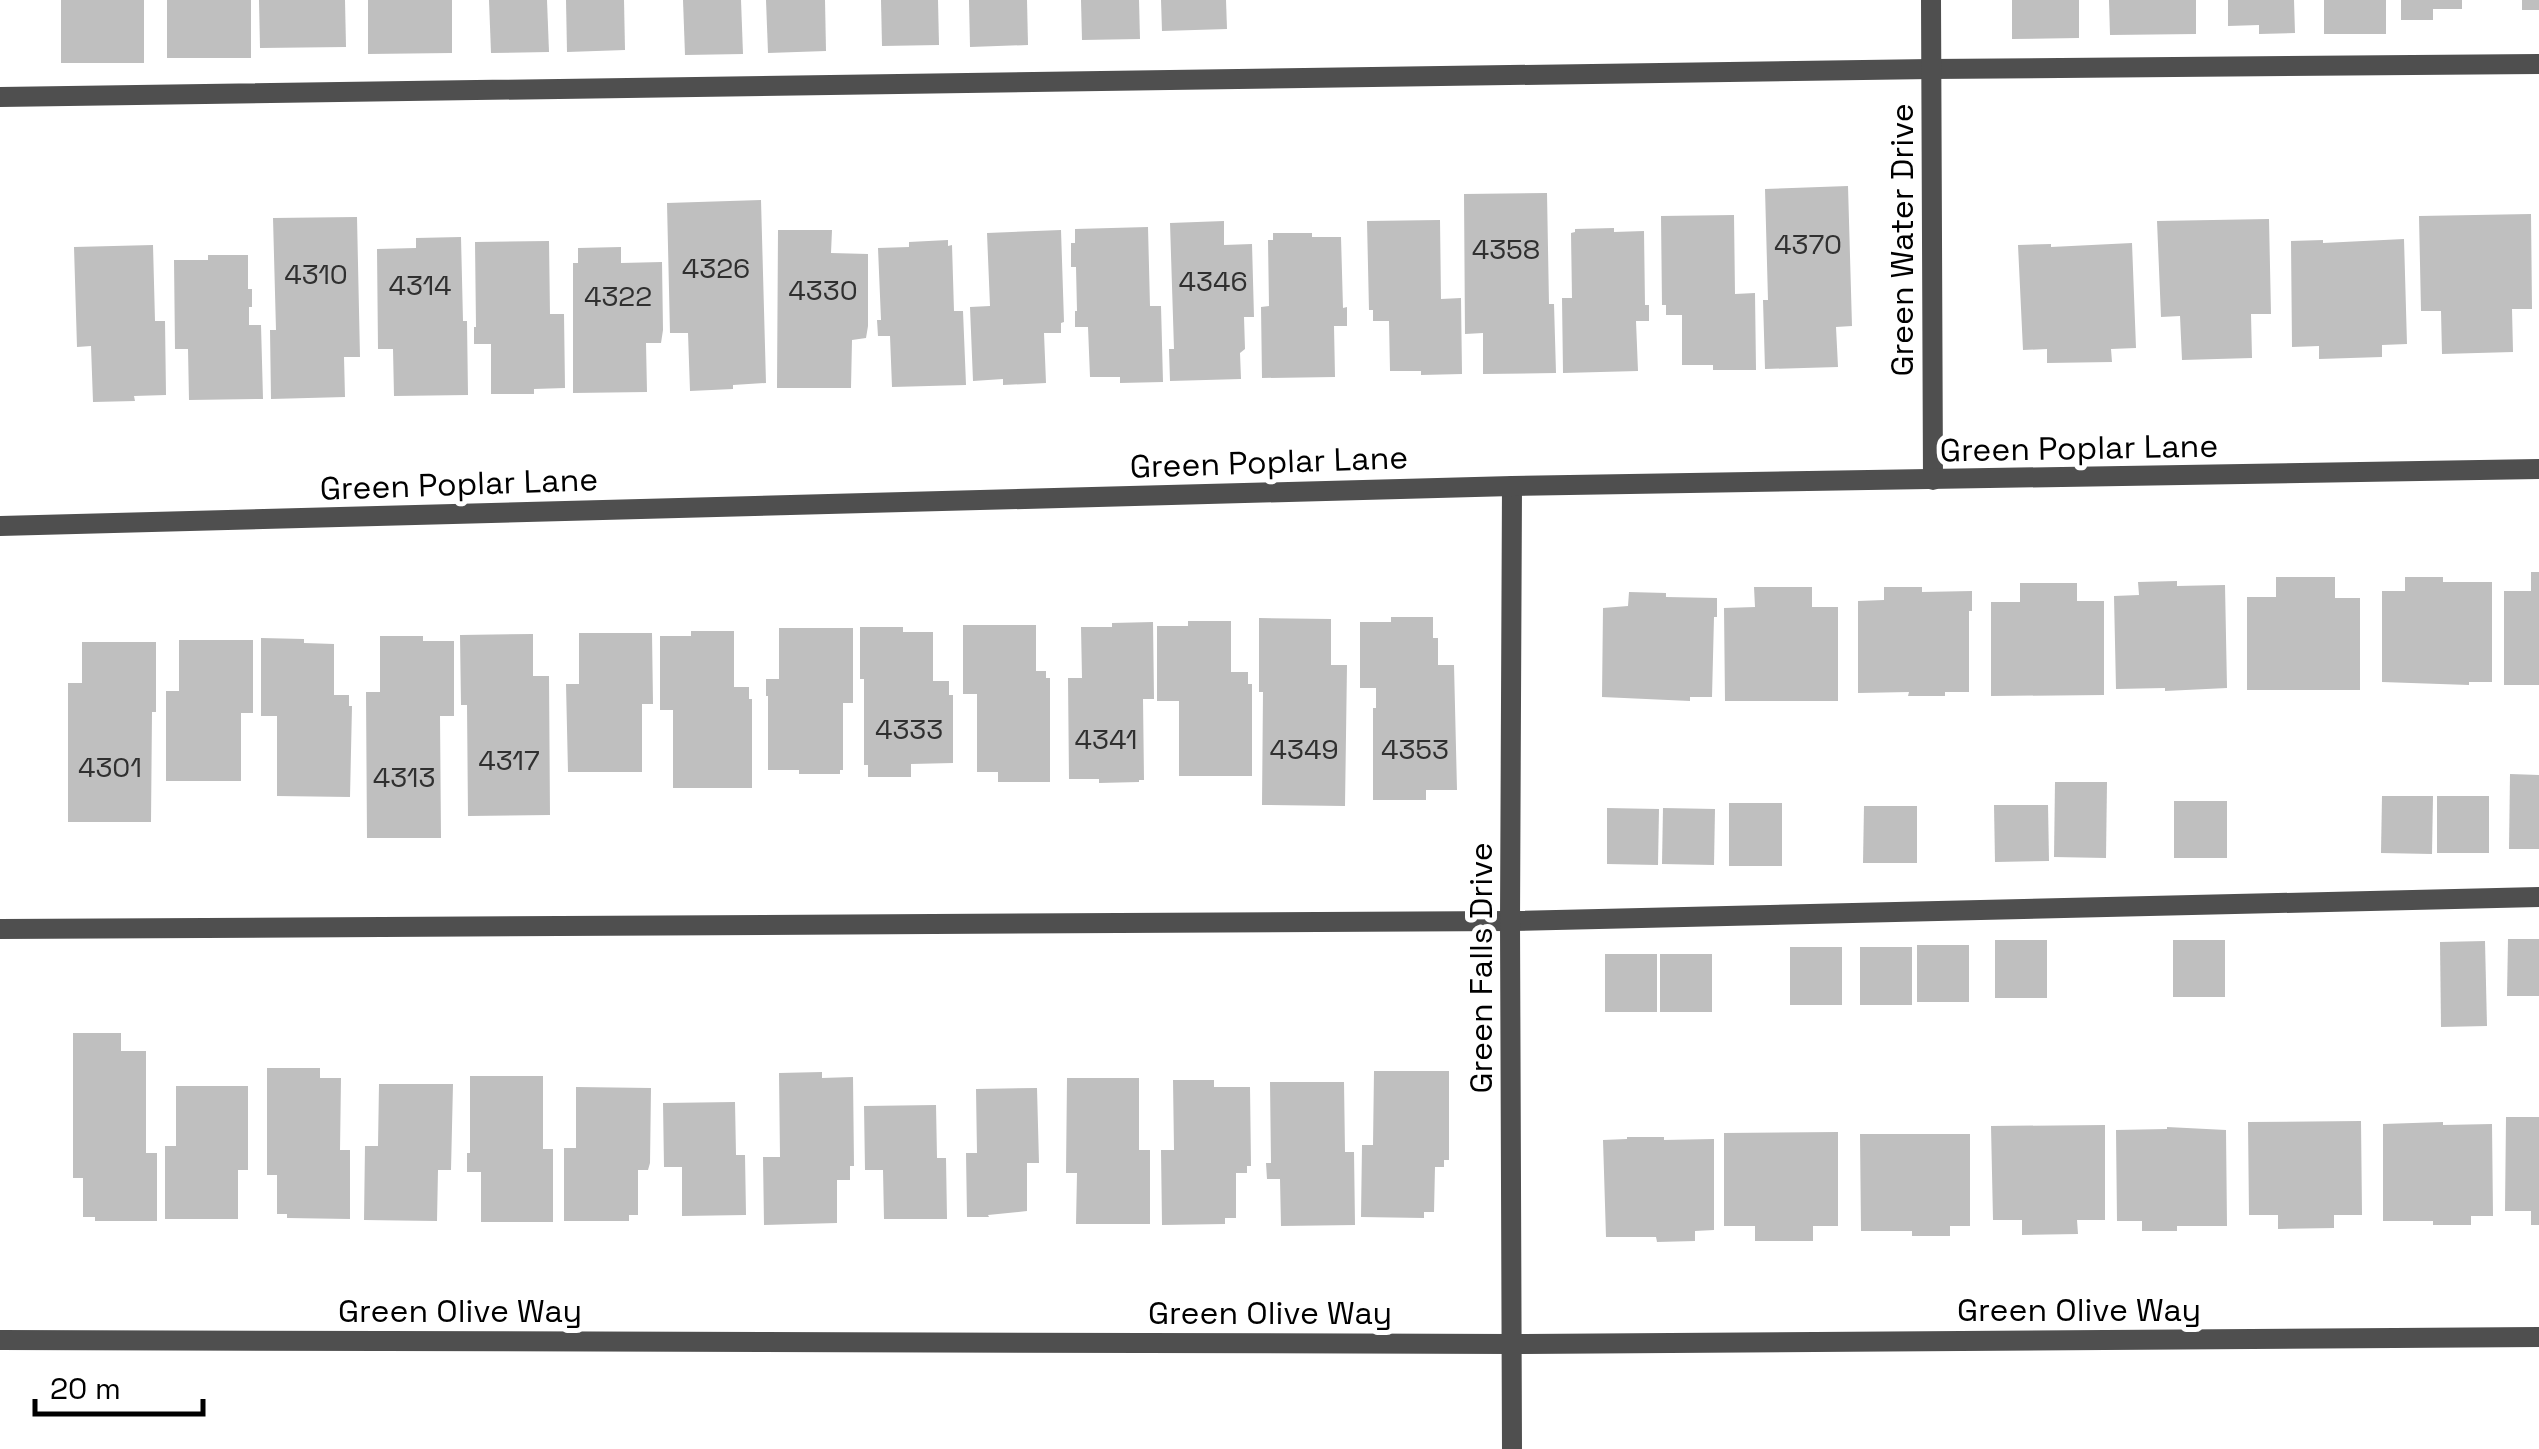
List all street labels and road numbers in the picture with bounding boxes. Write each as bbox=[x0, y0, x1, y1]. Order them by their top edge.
street label: Green Water Drive bbox=[1882, 103, 1922, 377]
street label: Green Poplar Lane bbox=[1939, 426, 2219, 470]
street label: Green Poplar Lane bbox=[1129, 437, 1409, 487]
street label: Green Poplar Lane bbox=[319, 459, 599, 509]
street label: Green Falls Drive bbox=[1461, 842, 1501, 1094]
street label: Green Olive Way bbox=[1957, 1290, 2201, 1330]
street label: Green Olive Way bbox=[338, 1291, 582, 1331]
street label: Green Olive Way bbox=[1148, 1293, 1392, 1333]

